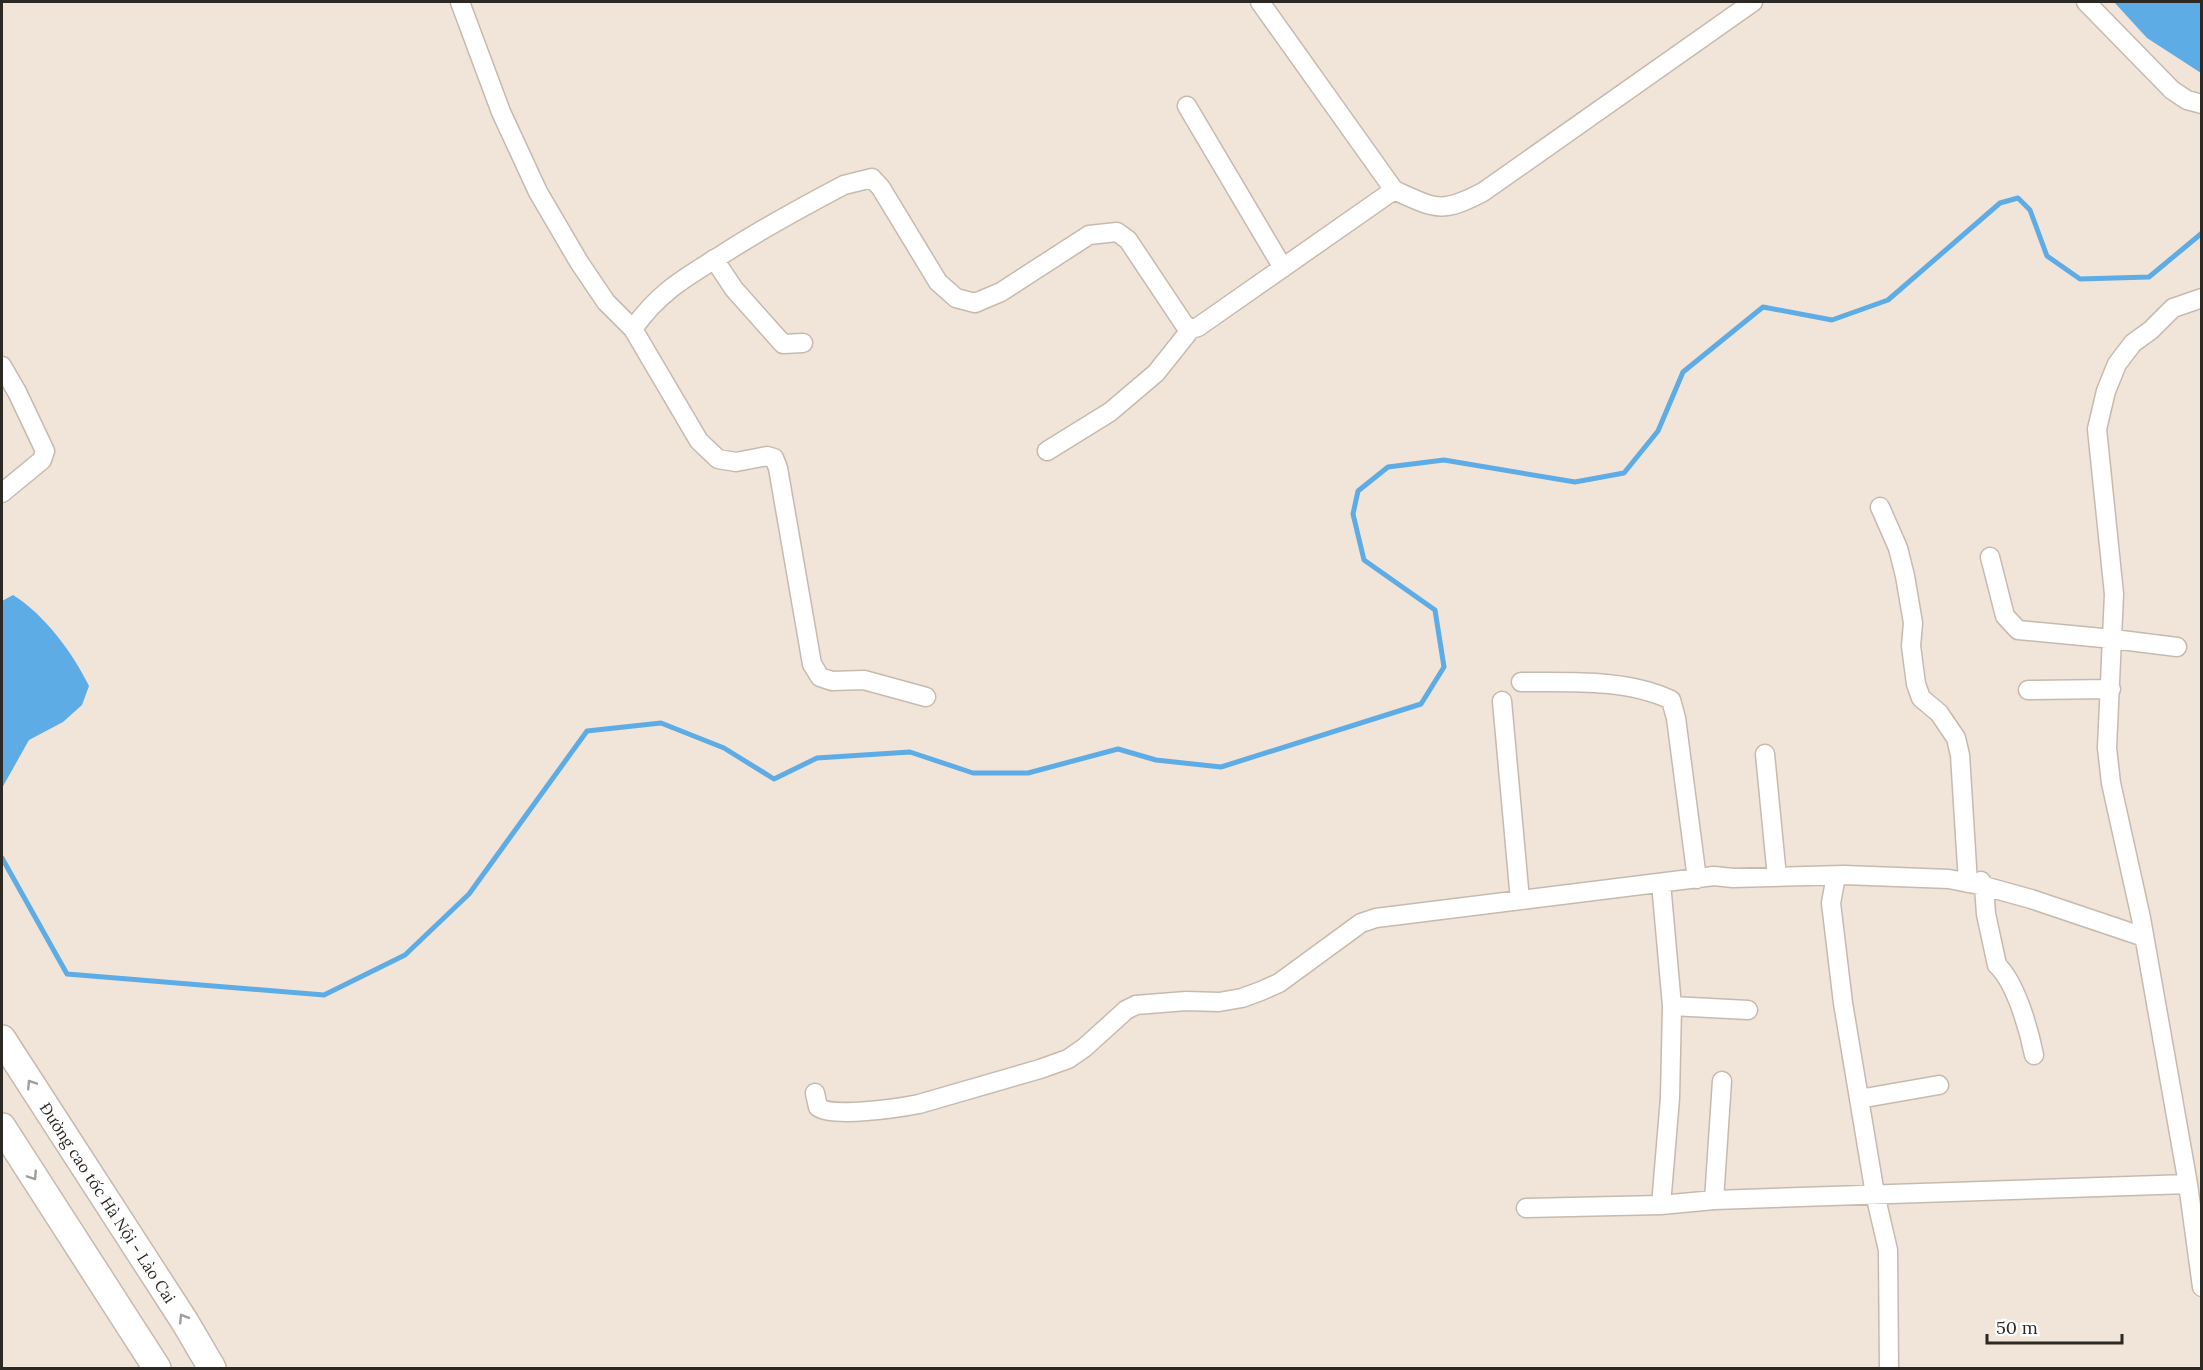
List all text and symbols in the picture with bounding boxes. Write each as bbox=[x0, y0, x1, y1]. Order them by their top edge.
one-way arrow bbox=[26, 1080, 38, 1090]
street label: Đường cao tốc Hà Nội - Lào Cai bbox=[36, 1099, 180, 1307]
one-way arrow bbox=[26, 1170, 38, 1180]
scale bar bbox=[1987, 1307, 2122, 1345]
one-way arrow bbox=[178, 1314, 190, 1324]
text: 50 m bbox=[1996, 1316, 2038, 1339]

